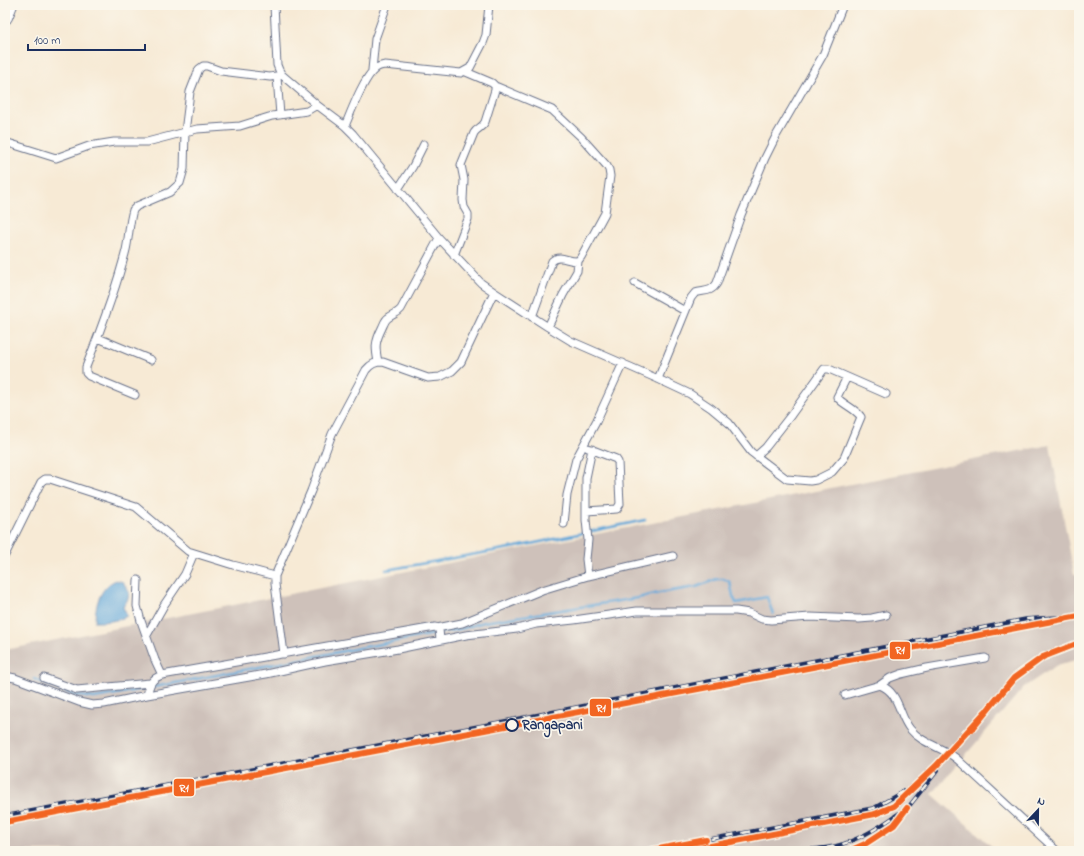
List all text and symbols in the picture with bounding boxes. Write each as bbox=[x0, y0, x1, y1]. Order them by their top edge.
scale bar bbox=[28, 26, 145, 52]
text: 100 m bbox=[34, 32, 61, 50]
line badge: R1 bbox=[889, 641, 911, 660]
text: R1 bbox=[894, 643, 905, 659]
line badge: R1 bbox=[589, 698, 612, 717]
text: R1 bbox=[595, 701, 606, 717]
place label: Rangapani bbox=[521, 715, 583, 738]
marker: Rangapani bbox=[505, 718, 519, 732]
line badge: R1 bbox=[173, 778, 195, 797]
text: R1 bbox=[178, 781, 189, 797]
north arrow bbox=[1018, 790, 1058, 830]
text: N bbox=[1035, 793, 1048, 810]

